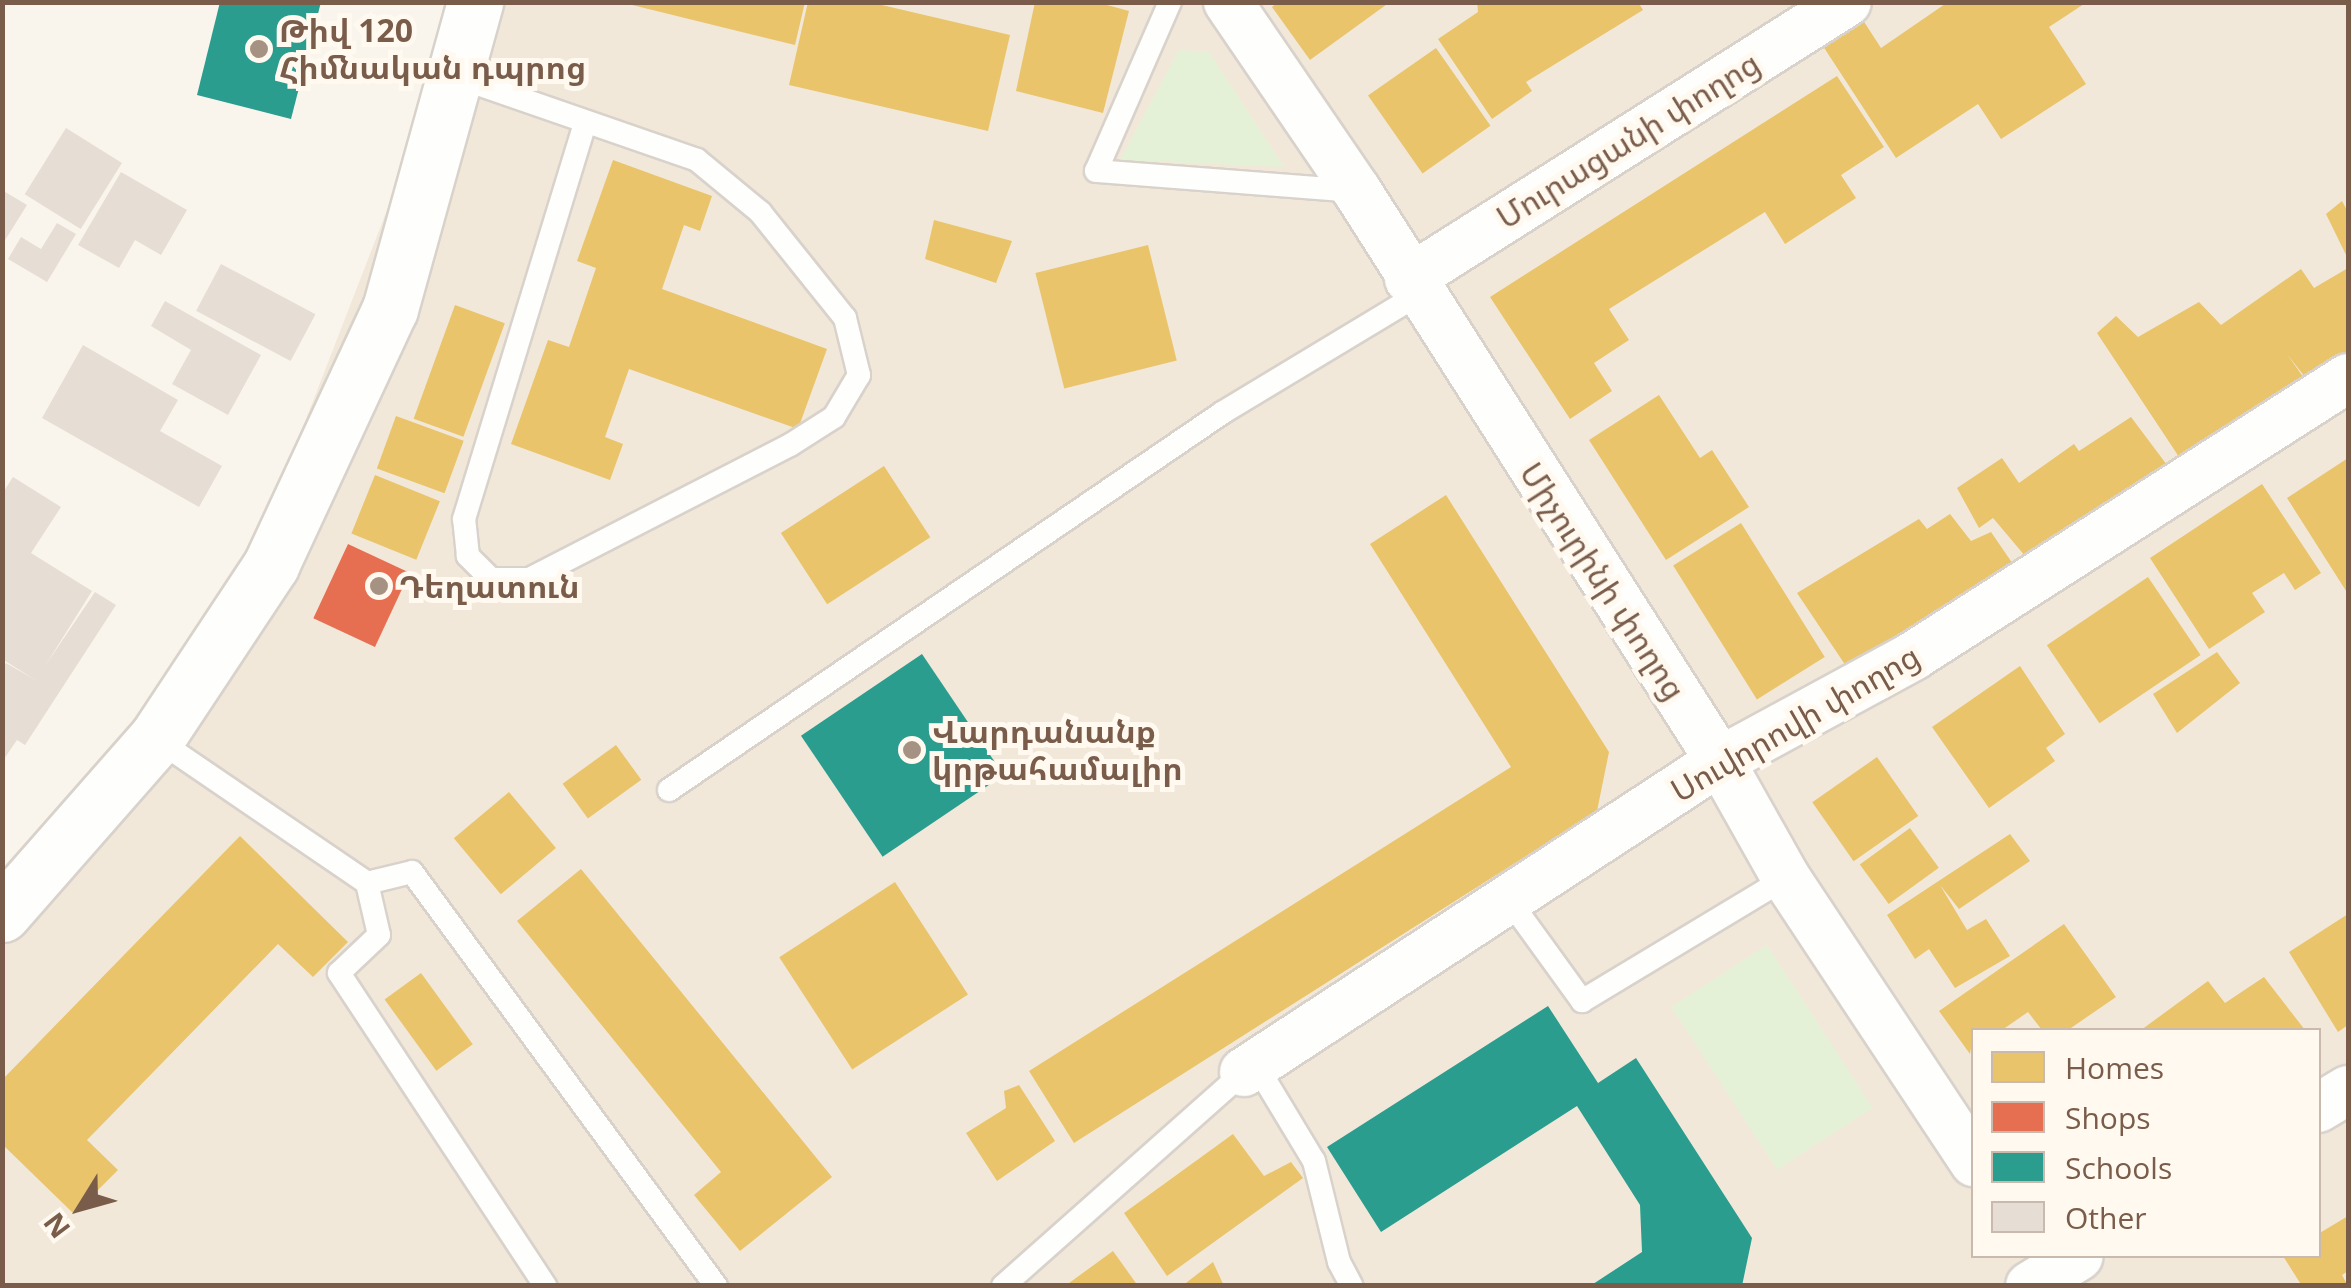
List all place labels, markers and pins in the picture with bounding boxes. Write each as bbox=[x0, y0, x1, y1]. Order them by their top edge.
place label: Թիվ 120 Հիմնական դպրոց bbox=[279, 12, 586, 87]
marker: Թիվ 120 Հիմնական դպրոց bbox=[248, 38, 270, 60]
place label: Դեղատուն bbox=[399, 567, 580, 605]
marker: Դեղատուն bbox=[368, 575, 390, 597]
place label: Վարդանանք կրթահամալիր bbox=[932, 713, 1183, 788]
marker: Վարդանանք կրթահամալիր bbox=[901, 739, 923, 761]

